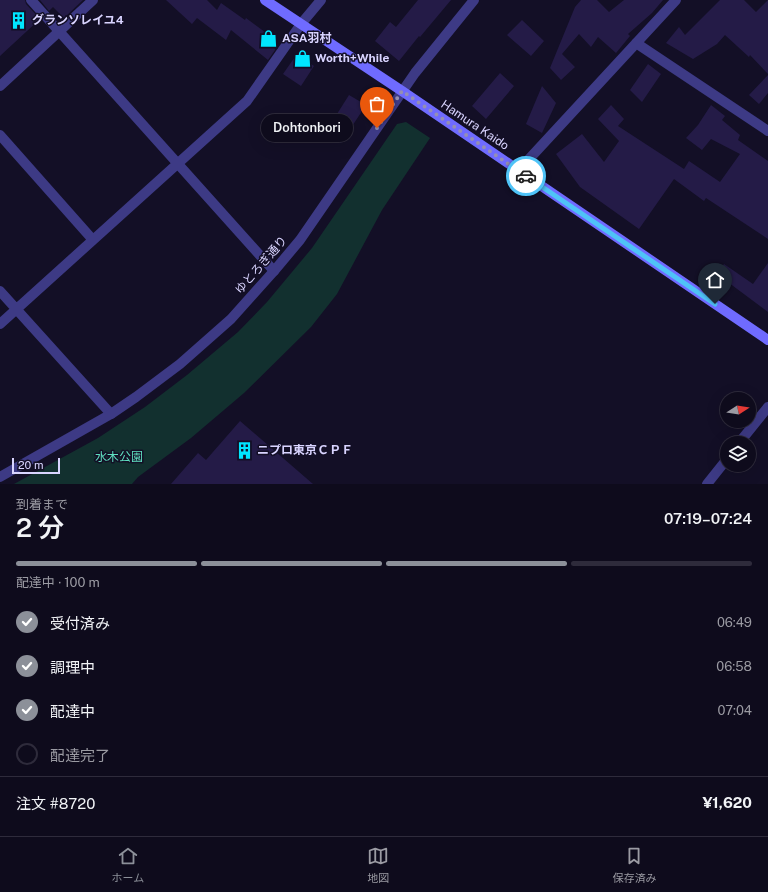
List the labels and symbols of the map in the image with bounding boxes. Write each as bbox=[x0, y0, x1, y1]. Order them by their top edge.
building icon: グランソレイユ4 bbox=[9, 10, 29, 30]
place label: グランソレイユ4 bbox=[32, 13, 124, 27]
shop icon: ASA羽村 bbox=[259, 28, 279, 48]
place label: ASA羽村 bbox=[282, 31, 331, 45]
shop icon: Worth+While bbox=[292, 48, 312, 68]
place label: Worth+While bbox=[315, 51, 389, 65]
pin bbox=[360, 87, 394, 128]
street label: Hamura Kaido bbox=[438, 97, 512, 153]
callout: Dohtonbori bbox=[261, 114, 353, 142]
courier bbox=[506, 156, 546, 196]
street label: ゆとろぎ通り bbox=[232, 233, 290, 297]
pin bbox=[698, 263, 732, 304]
north arrow bbox=[720, 392, 756, 428]
building icon: ニプロ東京ＣＰＦ bbox=[234, 440, 254, 460]
place label: ニプロ東京ＣＰＦ bbox=[257, 443, 353, 457]
park label: 水木公園 bbox=[95, 450, 143, 464]
scale bar bbox=[12, 456, 60, 475]

